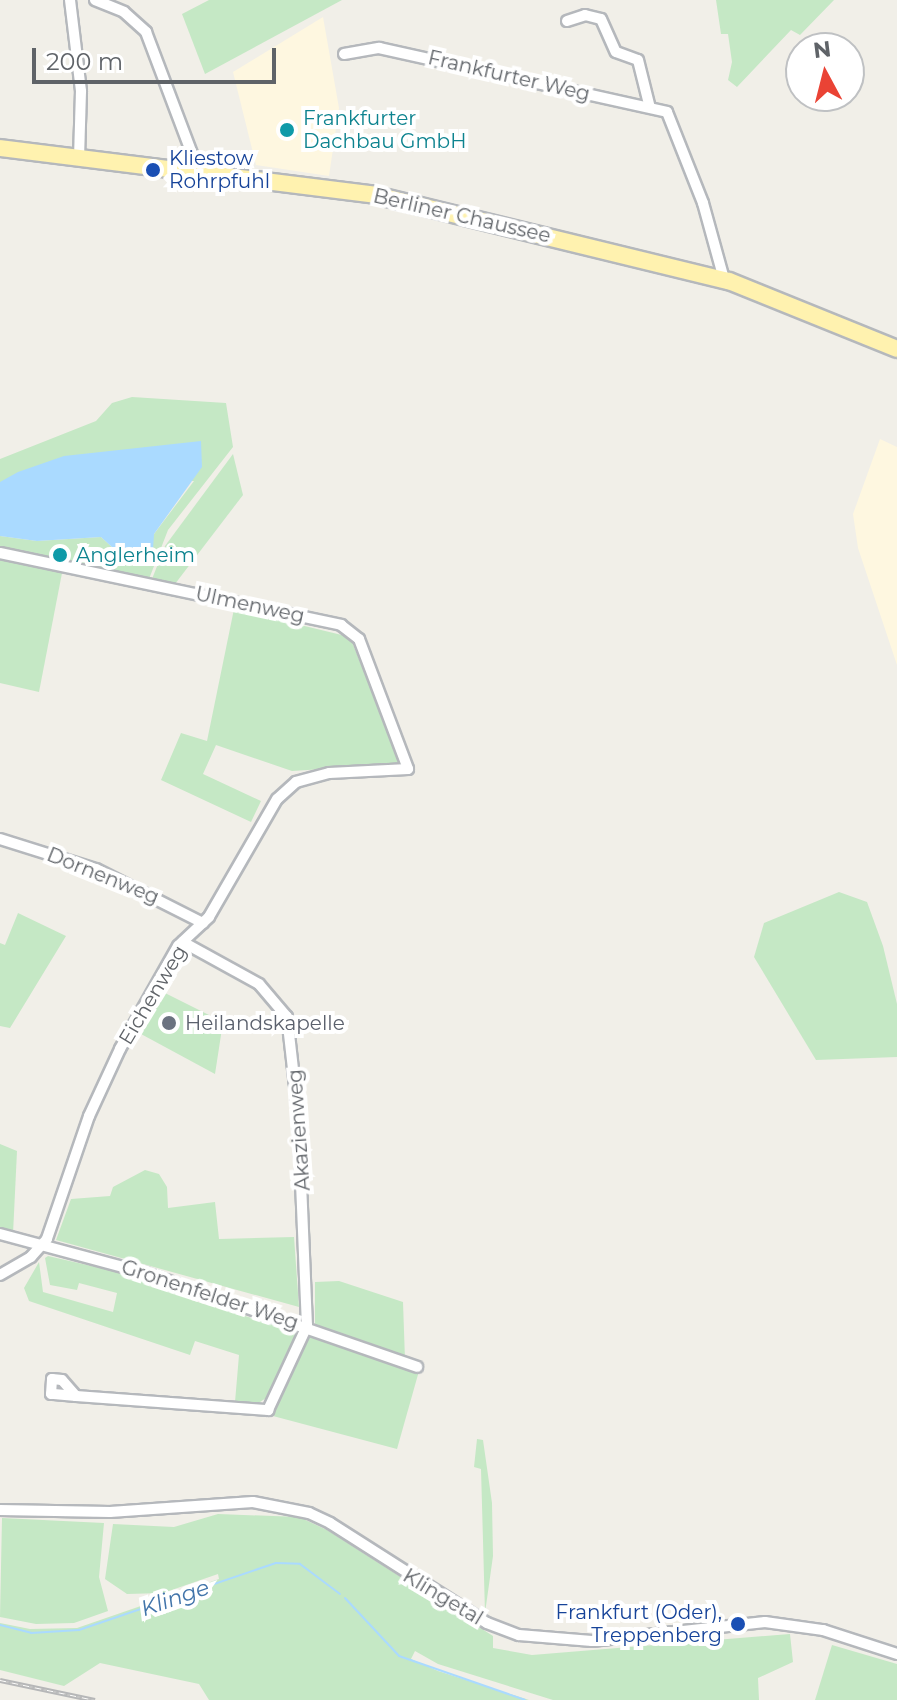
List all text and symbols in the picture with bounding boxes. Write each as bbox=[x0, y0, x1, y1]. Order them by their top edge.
scale bar bbox=[36, 32, 280, 82]
north arrow bbox=[785, 32, 865, 112]
text: N bbox=[812, 35, 833, 64]
street label: Frankfurter Weg bbox=[426, 46, 592, 106]
text: 200 m bbox=[46, 47, 123, 76]
place label: Frankfurter Dachbau GmbH bbox=[303, 106, 466, 153]
marker: Frankfurter Dachbau GmbH bbox=[278, 121, 296, 139]
place label: Kliestow Rohrpfuhl bbox=[169, 146, 270, 193]
marker: Kliestow Rohrpfuhl bbox=[144, 161, 162, 179]
street label: Berliner Chaussee bbox=[371, 184, 553, 248]
place label: Anglerheim bbox=[76, 543, 195, 567]
marker: Anglerheim bbox=[51, 546, 69, 564]
street label: Ulmenweg bbox=[193, 582, 307, 628]
street label: Dornenweg bbox=[43, 843, 163, 909]
street label: Eichenweg bbox=[114, 941, 192, 1049]
place label: Heilandskapelle bbox=[185, 1011, 345, 1035]
marker: Heilandskapelle bbox=[160, 1014, 178, 1032]
street label: Akazienweg bbox=[283, 1068, 315, 1192]
street label: Gronenfelder Weg bbox=[118, 1255, 302, 1335]
street label: Klingetal bbox=[399, 1564, 487, 1630]
water label: Klinge bbox=[137, 1574, 213, 1622]
place label: Frankfurt (Oder), Treppenberg bbox=[556, 1600, 722, 1647]
marker: Frankfurt (Oder), Treppenberg bbox=[729, 1615, 747, 1633]

